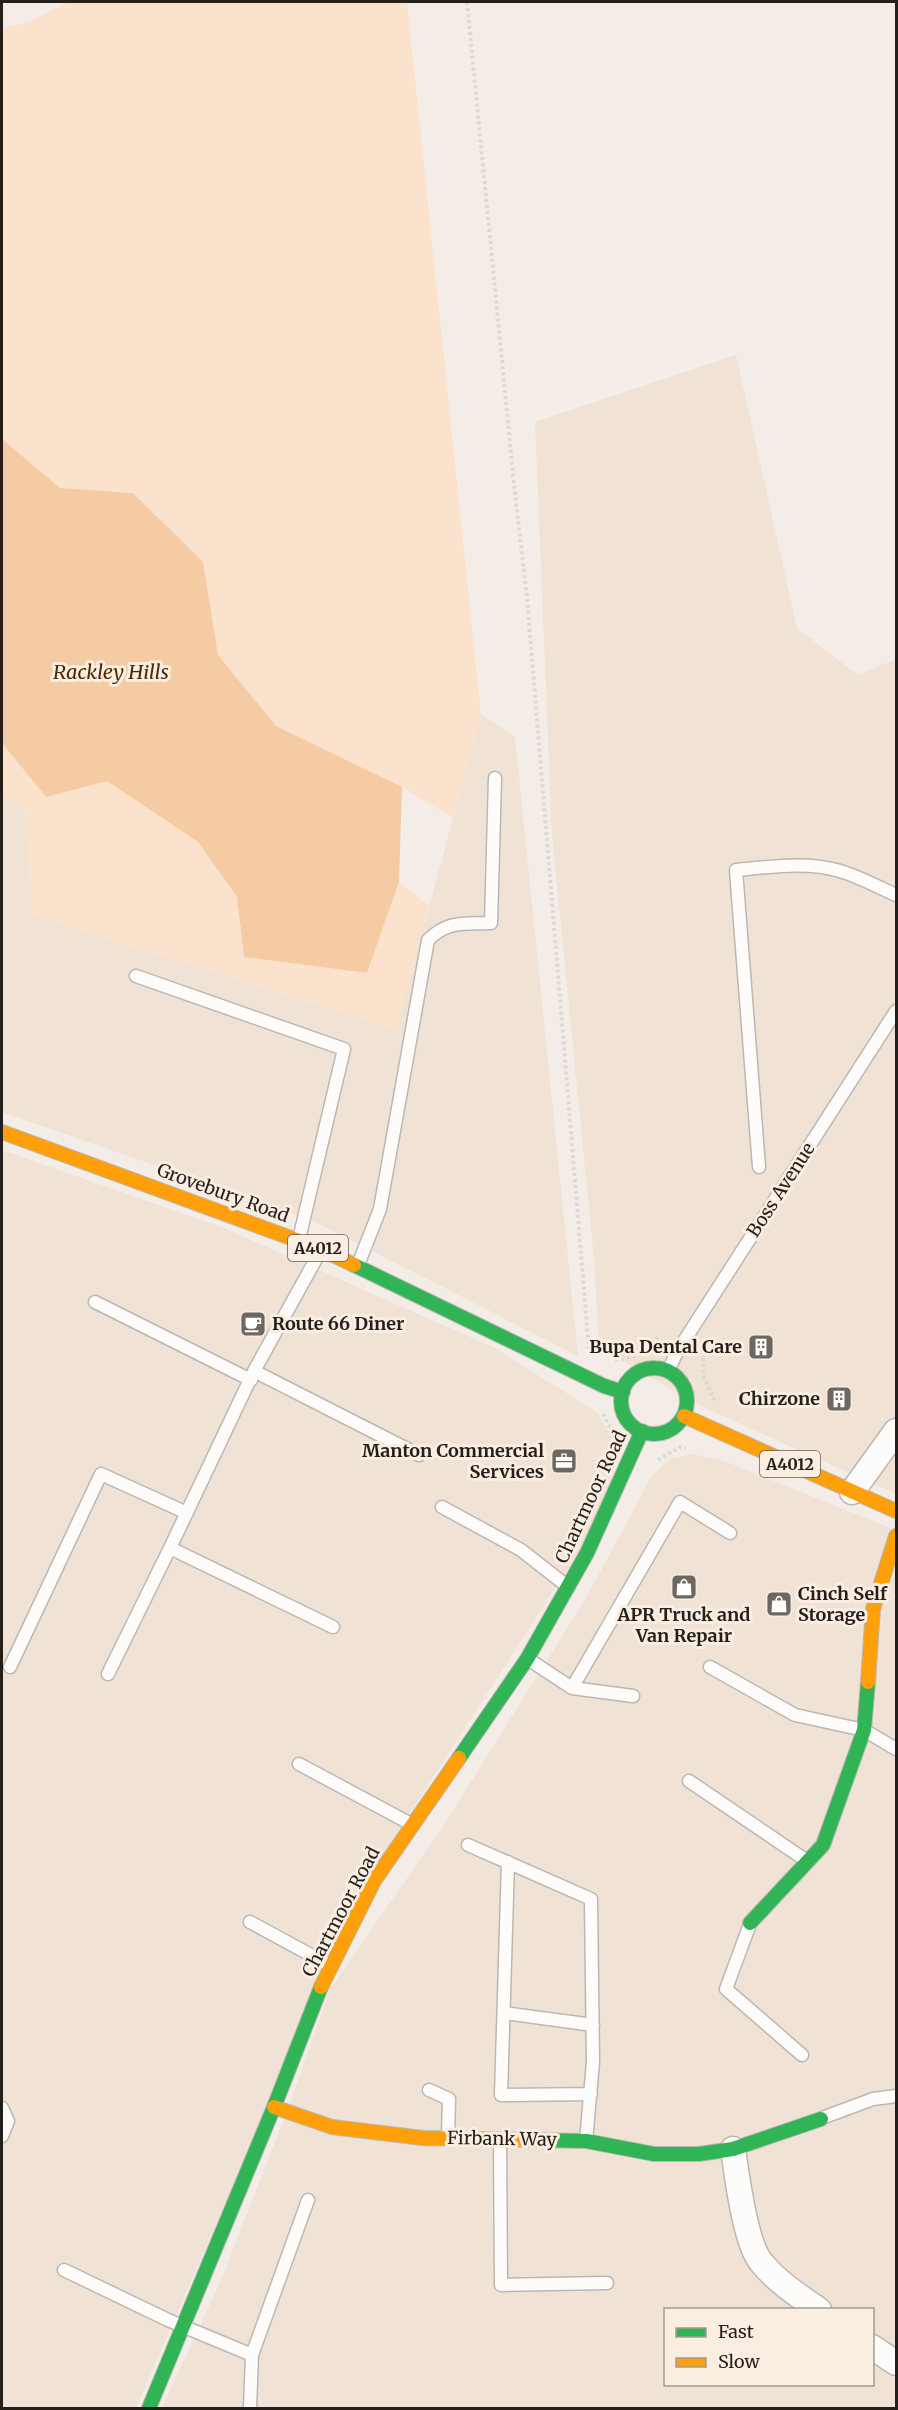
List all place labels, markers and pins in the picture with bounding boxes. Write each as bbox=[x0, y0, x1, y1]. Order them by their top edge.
cafe icon: Route 66 Diner bbox=[238, 1309, 268, 1339]
place label: Route 66 Diner bbox=[272, 1312, 404, 1335]
building icon: Bupa Dental Care bbox=[746, 1332, 776, 1362]
place label: Bupa Dental Care bbox=[589, 1335, 742, 1358]
building icon: Chirzone bbox=[824, 1384, 854, 1414]
place label: Chirzone bbox=[739, 1387, 820, 1410]
place label: Manton Commercial Services bbox=[362, 1439, 544, 1483]
office icon: Manton Commercial Services bbox=[549, 1446, 579, 1476]
shop icon: APR Truck and Van Repair bbox=[669, 1572, 699, 1602]
place label: Cinch Self Storage bbox=[798, 1582, 888, 1626]
shop icon: Cinch Self Storage bbox=[764, 1589, 794, 1619]
place label: APR Truck and Van Repair bbox=[617, 1603, 750, 1647]

